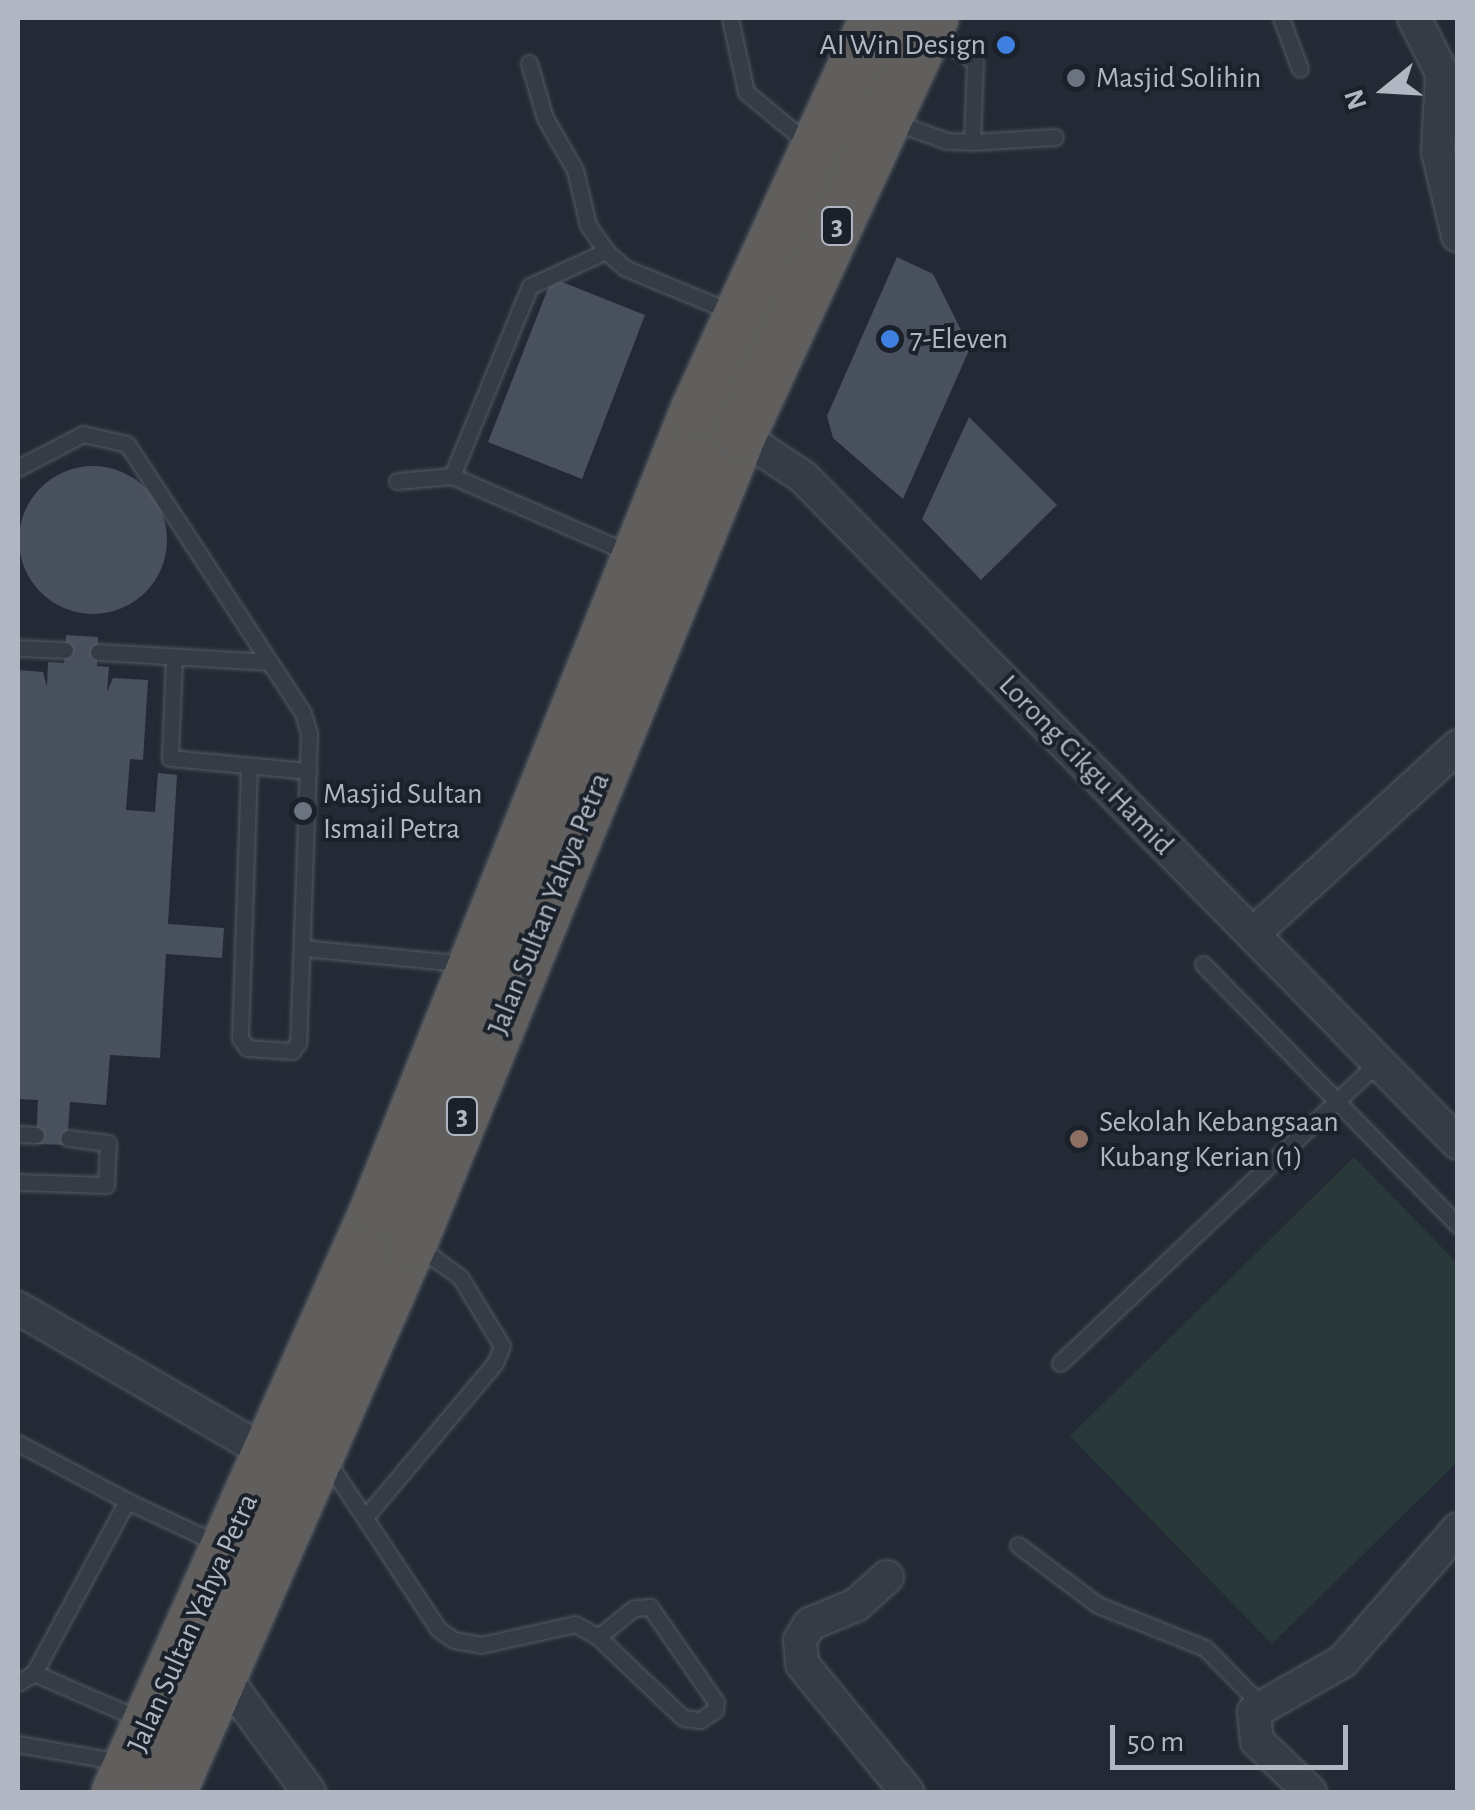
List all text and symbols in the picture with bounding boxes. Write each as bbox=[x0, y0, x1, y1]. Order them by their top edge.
place label: AI Win Design bbox=[820, 27, 986, 63]
marker: AI Win Design bbox=[995, 34, 1017, 56]
north arrow bbox=[1335, 40, 1435, 140]
place label: Masjid Solihin bbox=[1096, 60, 1261, 96]
marker: Masjid Solihin bbox=[1065, 67, 1087, 89]
text: N bbox=[1340, 86, 1373, 113]
road number: 3 bbox=[820, 203, 854, 249]
place label: 7-Eleven bbox=[910, 321, 1008, 357]
marker: 7-Eleven bbox=[879, 328, 901, 350]
street label: Lorong Cikgu Hamid bbox=[991, 667, 1181, 863]
street label: Jalan Sultan Yahya Petra bbox=[480, 768, 618, 1040]
place label: Masjid Sultan Ismail Petra bbox=[323, 776, 483, 846]
marker: Masjid Sultan Ismail Petra bbox=[292, 800, 314, 822]
road number: 3 bbox=[444, 1093, 480, 1139]
place label: Sekolah Kebangsaan Kubang Kerian (1) bbox=[1099, 1104, 1339, 1174]
marker: Sekolah Kebangsaan Kubang Kerian (1) bbox=[1068, 1128, 1090, 1150]
street label: Jalan Sultan Yahya Petra bbox=[120, 1488, 266, 1758]
scale bar bbox=[1115, 1705, 1352, 1767]
text: 50 m bbox=[1127, 1727, 1184, 1757]

